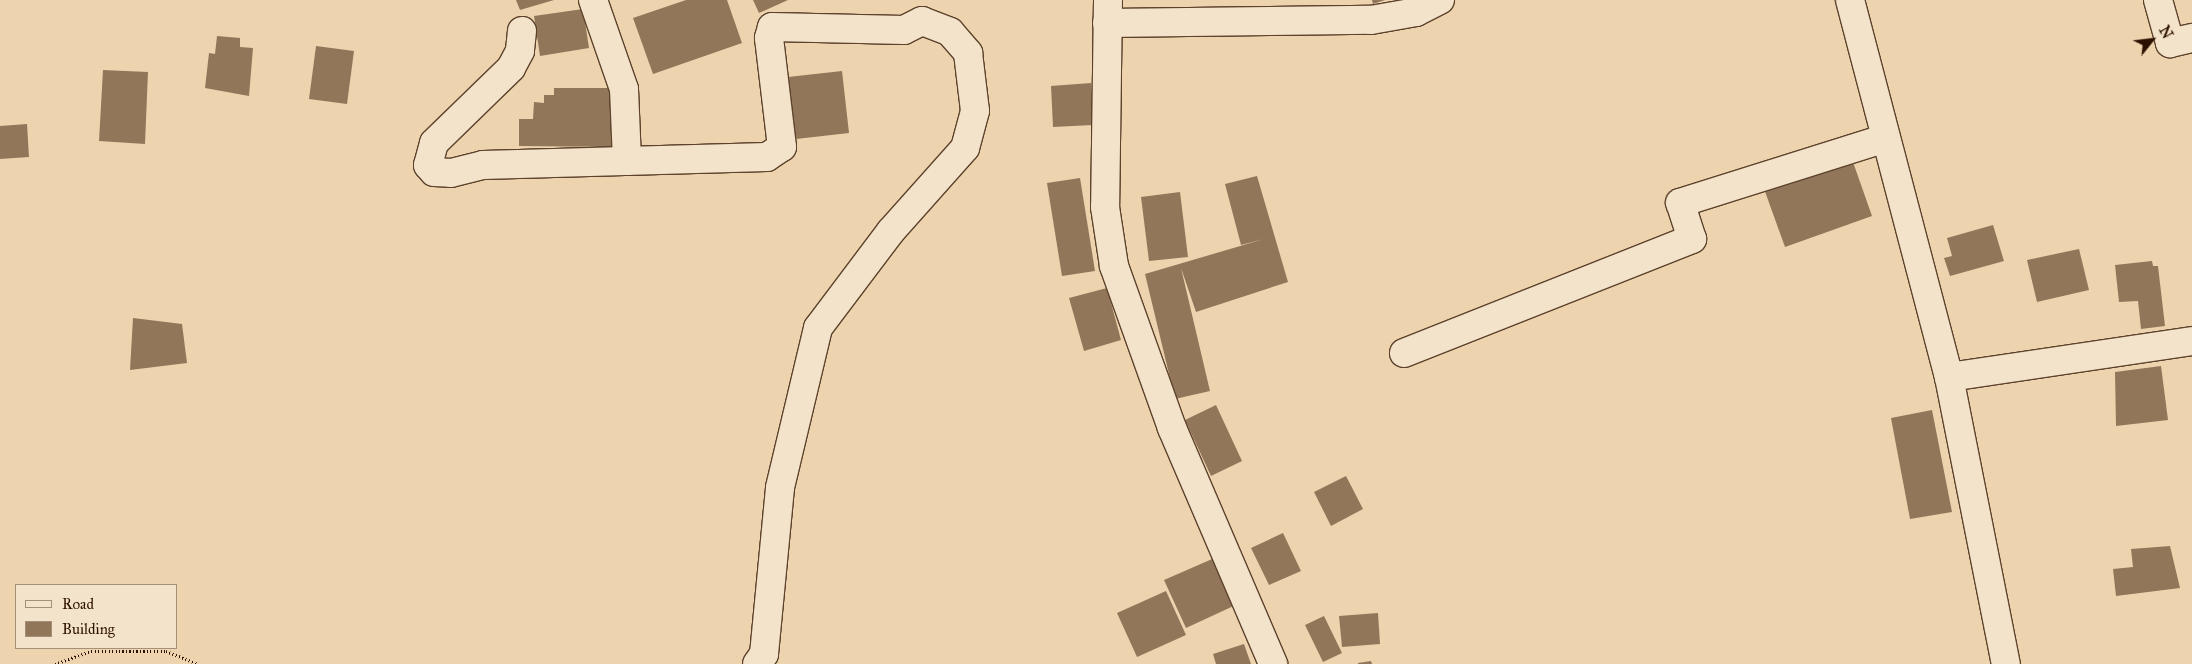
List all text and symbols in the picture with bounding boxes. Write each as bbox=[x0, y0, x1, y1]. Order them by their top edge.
north arrow bbox=[2127, 15, 2177, 65]
text: N bbox=[2155, 23, 2176, 42]
legend bbox=[15, 584, 178, 649]
text: Road bbox=[62, 595, 94, 613]
text: Building bbox=[62, 620, 115, 638]

